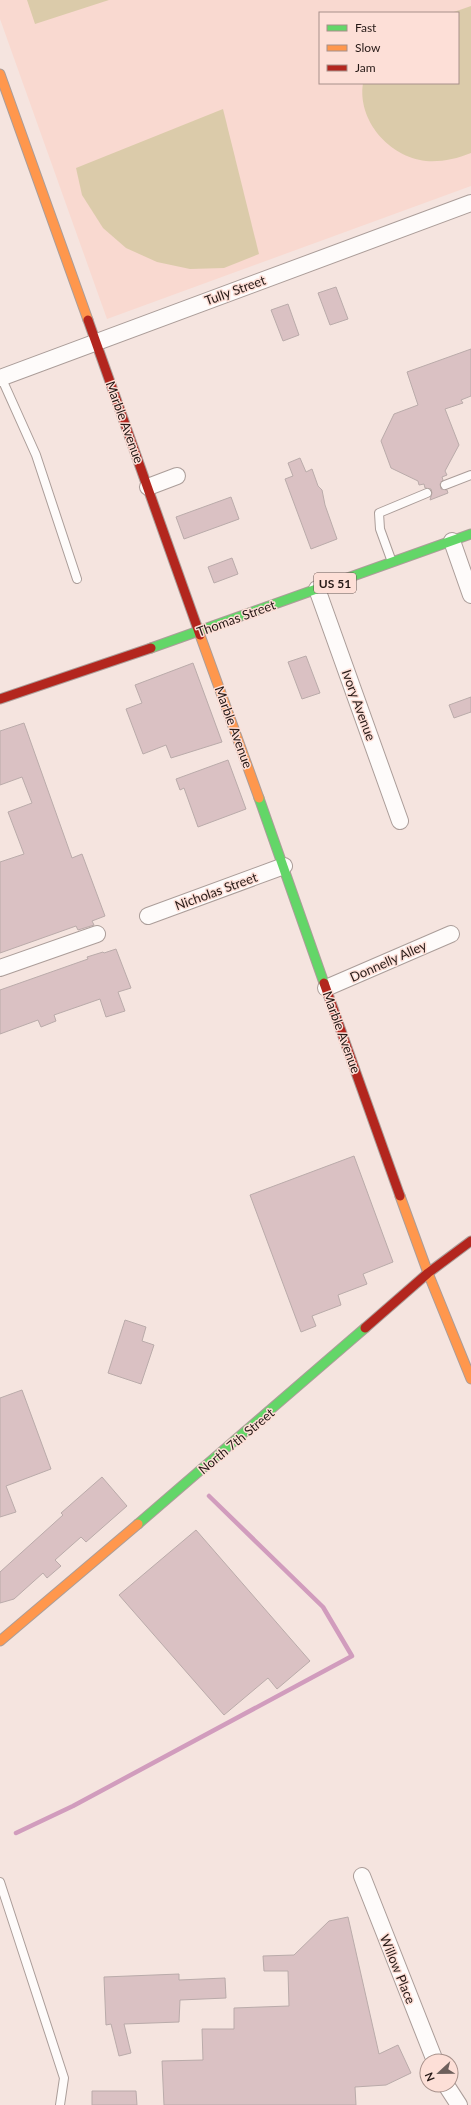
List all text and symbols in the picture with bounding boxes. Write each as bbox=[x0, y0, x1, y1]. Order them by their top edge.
legend bbox=[319, 12, 459, 84]
text: Fast bbox=[355, 20, 377, 35]
text: Slow bbox=[355, 40, 381, 55]
text: Jam bbox=[355, 60, 376, 75]
street label: Tully Street bbox=[202, 271, 268, 308]
street label: Marble Avenue bbox=[103, 379, 147, 465]
road number: US 51 bbox=[314, 573, 356, 593]
street label: Thomas Street bbox=[194, 596, 278, 640]
street label: Ivory Avenue bbox=[339, 667, 379, 743]
street label: Marble Avenue bbox=[212, 684, 256, 770]
street label: Nicholas Street bbox=[173, 869, 260, 913]
street label: Donnelly Alley bbox=[347, 937, 429, 985]
street label: Marble Avenue bbox=[320, 989, 364, 1075]
street label: North 7th Street bbox=[195, 1404, 277, 1477]
street label: Willow Place bbox=[377, 1932, 419, 2006]
north arrow bbox=[419, 2053, 459, 2093]
text: N bbox=[422, 2071, 437, 2083]

